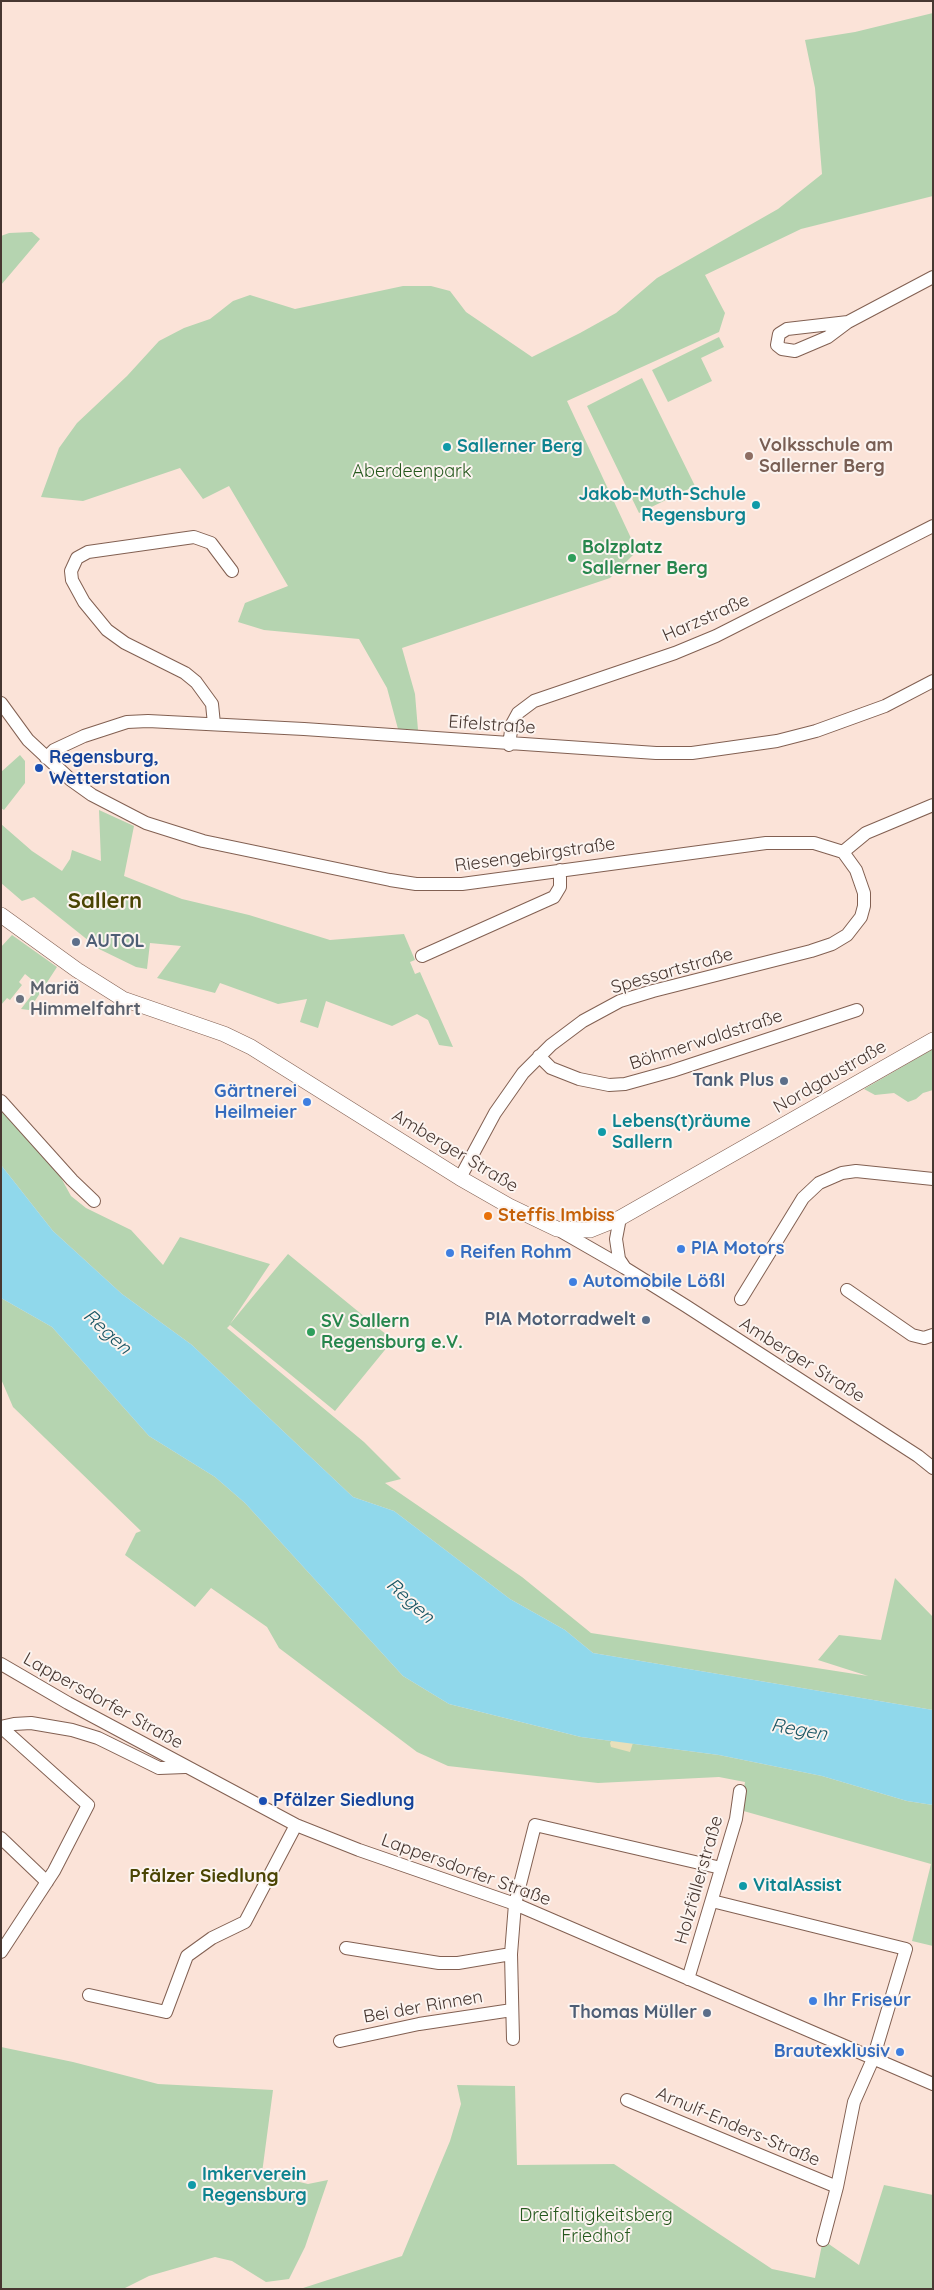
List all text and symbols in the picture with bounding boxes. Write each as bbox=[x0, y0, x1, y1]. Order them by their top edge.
place label: Volksschule am Sallerner Berg bbox=[759, 435, 893, 478]
place label: Sallerner Berg bbox=[457, 436, 583, 458]
marker: Sallerner Berg bbox=[441, 441, 453, 453]
marker: Volksschule am Sallerner Berg bbox=[743, 450, 755, 462]
park label: Aberdeenpark bbox=[352, 461, 472, 483]
place label: Jakob-Muth-Schule Regensburg bbox=[578, 484, 746, 526]
marker: Jakob-Muth-Schule Regensburg bbox=[750, 499, 762, 511]
place label: Bolzplatz Sallerner Berg bbox=[582, 537, 708, 580]
marker: Bolzplatz Sallerner Berg bbox=[566, 552, 578, 564]
street label: Harzstraße bbox=[659, 589, 753, 647]
street label: Eifelstraße bbox=[448, 711, 536, 739]
place label: Regensburg, Wetterstation bbox=[49, 747, 170, 790]
marker: Regensburg, Wetterstation bbox=[33, 762, 45, 774]
street label: Riesengebirgstraße bbox=[453, 833, 617, 877]
district label: Sallern bbox=[68, 888, 142, 914]
place label: AUTOL bbox=[86, 931, 145, 953]
marker: AUTOL bbox=[70, 936, 82, 948]
street label: Spessartstraße bbox=[609, 943, 735, 999]
place label: Mariä Himmelfahrt bbox=[30, 978, 141, 1021]
marker: Mariä Himmelfahrt bbox=[14, 993, 26, 1005]
street label: Böhmerwaldstraße bbox=[627, 1005, 785, 1075]
street label: Nordgaustraße bbox=[770, 1036, 890, 1118]
place label: Tank Plus bbox=[692, 1070, 774, 1092]
marker: Tank Plus bbox=[778, 1075, 790, 1087]
place label: Gärtnerei Heilmeier bbox=[214, 1081, 297, 1124]
marker: Gärtnerei Heilmeier bbox=[301, 1096, 313, 1108]
street label: Amberger Straße bbox=[388, 1105, 522, 1197]
place label: Lebens(t)räume Sallern bbox=[612, 1111, 751, 1154]
marker: Lebens(t)räume Sallern bbox=[596, 1126, 608, 1138]
place label: Steffis Imbiss bbox=[498, 1205, 615, 1227]
marker: Steffis Imbiss bbox=[482, 1210, 494, 1222]
place label: PIA Motors bbox=[691, 1238, 784, 1260]
place label: Reifen Rohm bbox=[460, 1242, 572, 1264]
marker: PIA Motors bbox=[675, 1243, 687, 1255]
marker: Reifen Rohm bbox=[444, 1247, 456, 1259]
place label: Automobile Lößl bbox=[583, 1271, 725, 1293]
marker: Automobile Lößl bbox=[567, 1276, 579, 1288]
water label: Regen bbox=[78, 1305, 136, 1359]
place label: PIA Motorradwelt bbox=[485, 1309, 636, 1331]
place label: SV Sallern Regensburg e.V. bbox=[321, 1311, 463, 1354]
street label: Amberger Straße bbox=[735, 1313, 869, 1407]
marker: PIA Motorradwelt bbox=[640, 1314, 652, 1326]
marker: SV Sallern Regensburg e.V. bbox=[305, 1326, 317, 1338]
water label: Regen bbox=[381, 1574, 439, 1628]
street label: Lappersdorfer Straße bbox=[19, 1648, 187, 1754]
water label: Regen bbox=[769, 1714, 829, 1746]
place label: Pfälzer Siedlung bbox=[273, 1790, 414, 1812]
marker: Pfälzer Siedlung bbox=[257, 1795, 269, 1807]
street label: Holzfällerstraße bbox=[670, 1813, 728, 1947]
street label: Lappersdorfer Straße bbox=[378, 1829, 554, 1911]
district label: Pfälzer Siedlung bbox=[129, 1865, 279, 1887]
place label: VitalAssist bbox=[753, 1875, 842, 1897]
marker: VitalAssist bbox=[737, 1880, 749, 1892]
street label: Bei der Rinnen bbox=[362, 1986, 484, 2028]
place label: Ihr Friseur bbox=[823, 1990, 911, 2012]
marker: Ihr Friseur bbox=[807, 1995, 819, 2007]
place label: Thomas Müller bbox=[569, 2002, 697, 2024]
marker: Thomas Müller bbox=[701, 2007, 713, 2019]
place label: Brautexklusiv bbox=[774, 2041, 890, 2063]
marker: Brautexklusiv bbox=[894, 2046, 906, 2058]
street label: Arnulf-Enders-Straße bbox=[653, 2083, 823, 2171]
place label: Imkerverein Regensburg bbox=[202, 2164, 307, 2206]
marker: Imkerverein Regensburg bbox=[186, 2179, 198, 2191]
park label: Dreifaltigkeitsberg Friedhof bbox=[519, 2205, 673, 2248]

